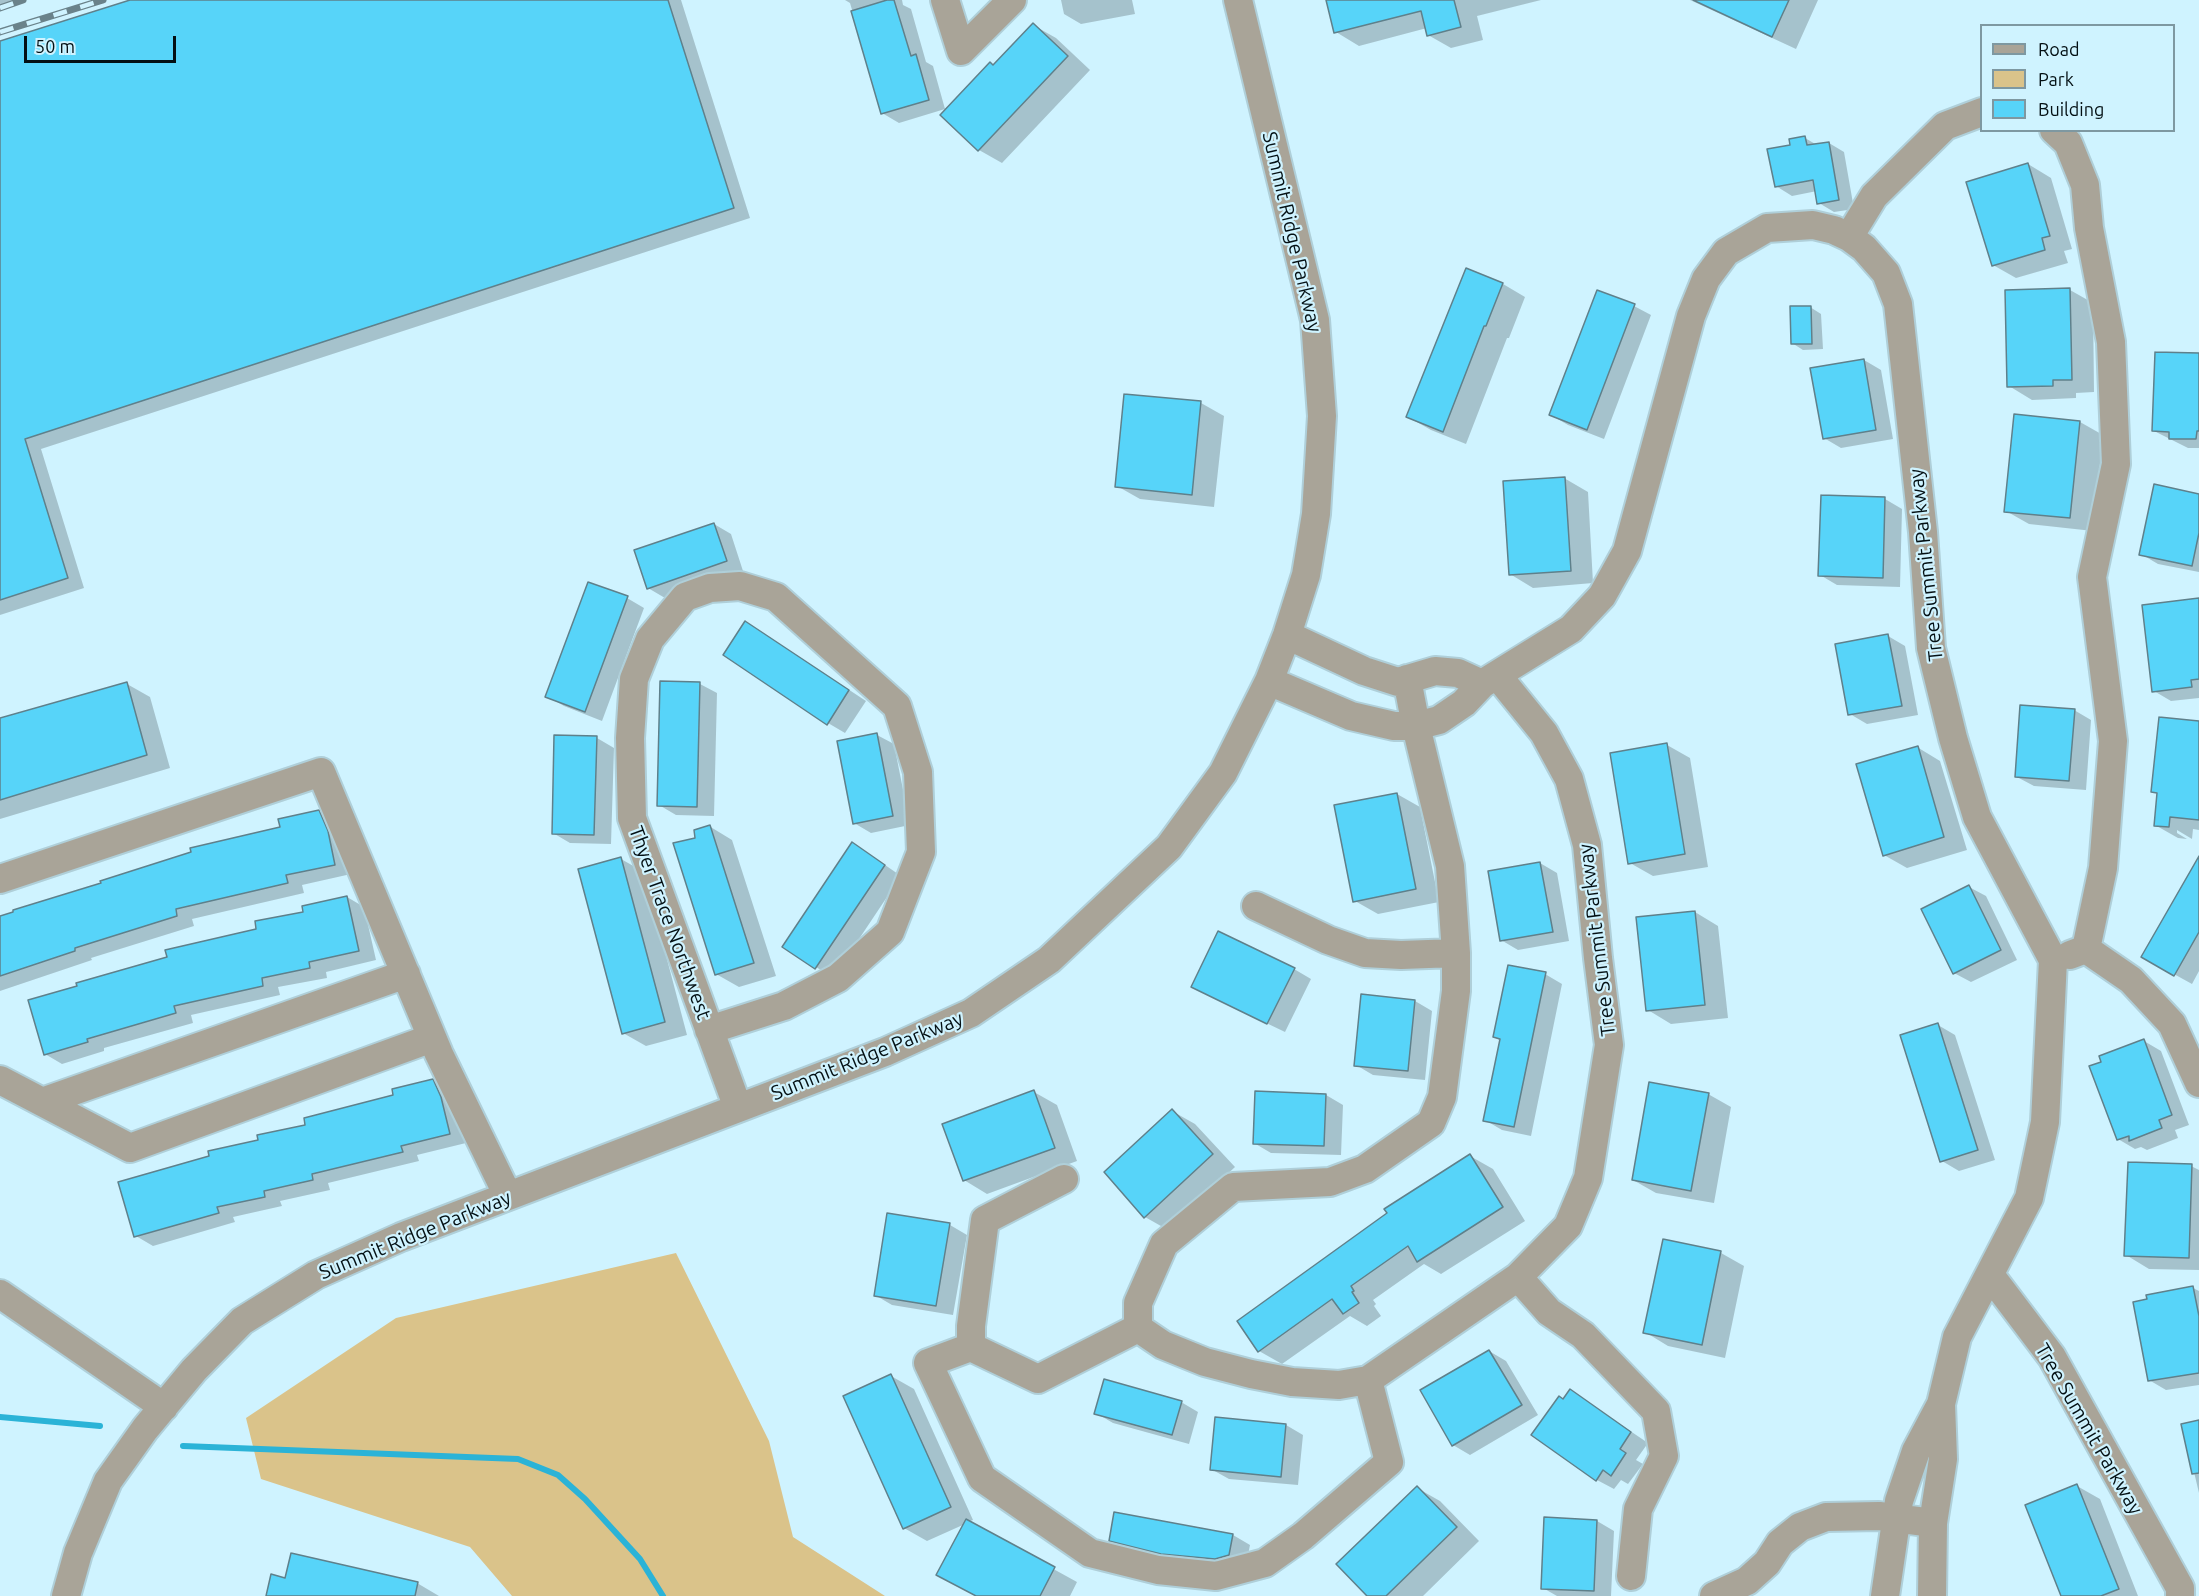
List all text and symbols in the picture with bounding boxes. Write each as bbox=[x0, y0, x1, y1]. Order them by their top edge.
scale bar bbox=[27, 24, 178, 62]
legend bbox=[1980, 24, 2175, 132]
text: 50 m bbox=[35, 36, 75, 56]
text: Road bbox=[2038, 39, 2080, 59]
text: Park bbox=[2038, 69, 2074, 89]
text: Building bbox=[2038, 99, 2104, 119]
street label: Summit Ridge Parkway bbox=[1257, 129, 1327, 335]
street label: Tree Summit Parkway bbox=[1904, 467, 1948, 663]
street label: Thyer Trace Northwest bbox=[624, 823, 716, 1023]
street label: Tree Summit Parkway bbox=[1573, 842, 1621, 1038]
street label: Summit Ridge Parkway bbox=[767, 1006, 967, 1106]
street label: Summit Ridge Parkway bbox=[315, 1185, 515, 1285]
street label: Tree Summit Parkway bbox=[2030, 1339, 2148, 1519]

